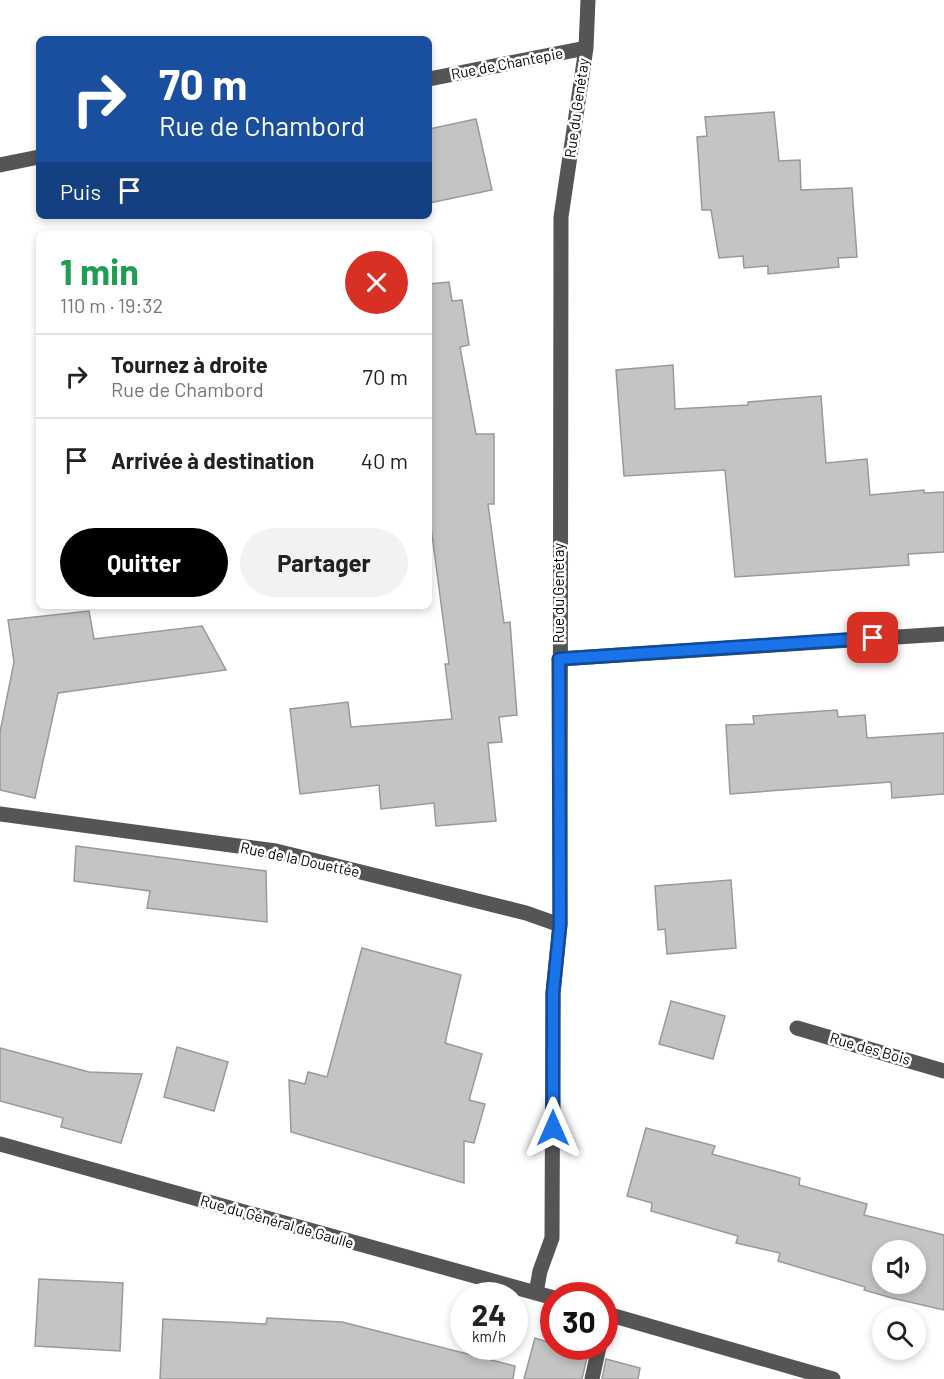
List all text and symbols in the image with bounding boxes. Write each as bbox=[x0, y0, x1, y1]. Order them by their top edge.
street label: Rue de Chantepie bbox=[449, 43, 564, 83]
street label: Rue du Genétay bbox=[560, 57, 592, 159]
text: 70 m bbox=[159, 58, 247, 108]
icon: right bbox=[60, 60, 138, 138]
text: Rue de Chambord bbox=[159, 109, 365, 141]
icon: arrive bbox=[113, 174, 146, 207]
text: Puis bbox=[60, 178, 101, 204]
text: 1 min bbox=[60, 249, 139, 292]
button: close bbox=[345, 251, 408, 314]
text: 110 m · 19:32 bbox=[60, 293, 163, 317]
text: Tournez à droite bbox=[111, 351, 268, 377]
icon: right bbox=[60, 360, 93, 393]
text: 70 m bbox=[363, 363, 408, 389]
text: Rue de Chambord bbox=[111, 377, 264, 401]
icon: arrive bbox=[60, 444, 93, 477]
text: Arrivée à destination bbox=[111, 447, 314, 473]
text: 40 m bbox=[361, 447, 408, 473]
button: Quitter bbox=[60, 528, 228, 597]
button: Partager bbox=[240, 528, 408, 597]
street label: Rue du Genétay bbox=[549, 543, 567, 643]
pin bbox=[847, 612, 898, 663]
icon: arrive bbox=[856, 621, 889, 654]
street label: Rue de la Douettée bbox=[239, 838, 362, 880]
street label: Rue des Bois bbox=[828, 1028, 913, 1068]
position arrow bbox=[521, 1096, 585, 1160]
street label: Rue du Général de Gaulle bbox=[198, 1190, 356, 1252]
map controls bbox=[872, 1240, 926, 1360]
button: sound bbox=[872, 1240, 926, 1294]
speed limit sign: 30 bbox=[540, 1282, 618, 1360]
text: 24 bbox=[472, 1296, 506, 1332]
button: search bbox=[872, 1306, 926, 1360]
text: km/h bbox=[472, 1327, 506, 1345]

